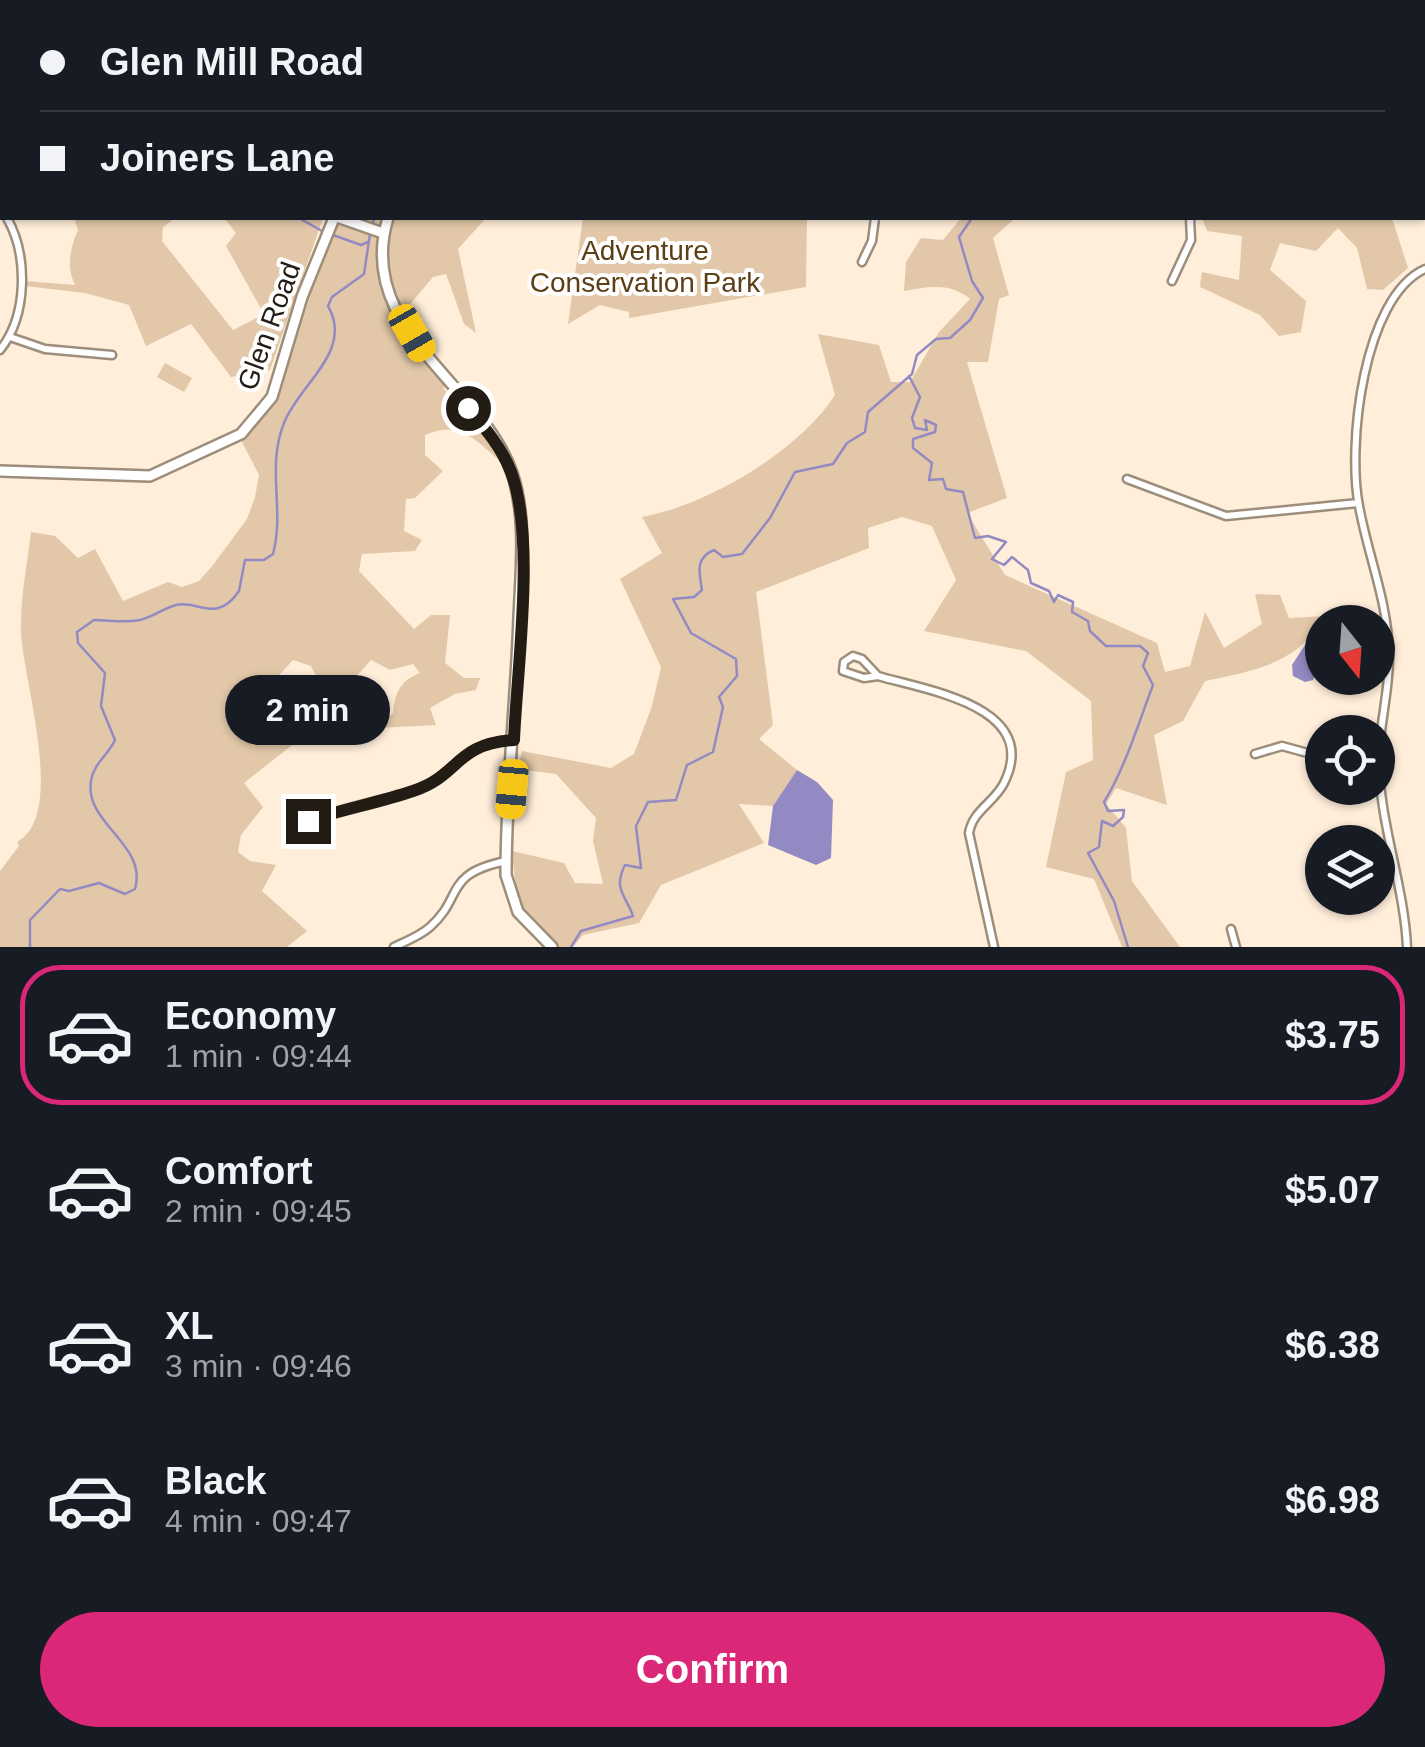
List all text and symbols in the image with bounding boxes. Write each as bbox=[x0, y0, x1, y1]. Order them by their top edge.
text: Glen Mill Road bbox=[100, 41, 364, 83]
text: Joiners Lane bbox=[100, 137, 334, 179]
park label: Adventure Conservation Park bbox=[530, 235, 761, 298]
street label: Glen Road bbox=[232, 258, 306, 394]
car bbox=[384, 300, 440, 366]
route start bbox=[446, 386, 491, 431]
north arrow bbox=[1305, 605, 1395, 695]
map controls bbox=[1305, 605, 1395, 915]
callout: 2 min bbox=[226, 676, 390, 746]
text: 2 min bbox=[266, 692, 349, 728]
button: locate bbox=[1305, 715, 1395, 805]
car bbox=[494, 758, 530, 820]
route end bbox=[286, 799, 331, 844]
button: layers bbox=[1305, 825, 1395, 915]
icon: car bbox=[45, 990, 135, 1080]
text: Economy bbox=[165, 995, 336, 1037]
text: $3.75 bbox=[1285, 1014, 1380, 1056]
text: 1 min · 09:44 bbox=[165, 1038, 352, 1074]
icon: car bbox=[45, 1145, 135, 1235]
text: Comfort bbox=[165, 1150, 313, 1192]
text: $5.07 bbox=[1285, 1169, 1380, 1211]
text: 2 min · 09:45 bbox=[165, 1193, 352, 1229]
icon: car bbox=[45, 1300, 135, 1390]
text: XL bbox=[165, 1305, 214, 1347]
text: $6.38 bbox=[1285, 1324, 1380, 1366]
text: 3 min · 09:46 bbox=[165, 1348, 352, 1384]
icon: car bbox=[45, 1455, 135, 1545]
text: Black bbox=[165, 1460, 266, 1502]
text: $6.98 bbox=[1285, 1479, 1380, 1521]
text: 4 min · 09:47 bbox=[165, 1503, 352, 1539]
button: Confirm bbox=[40, 1612, 1385, 1727]

